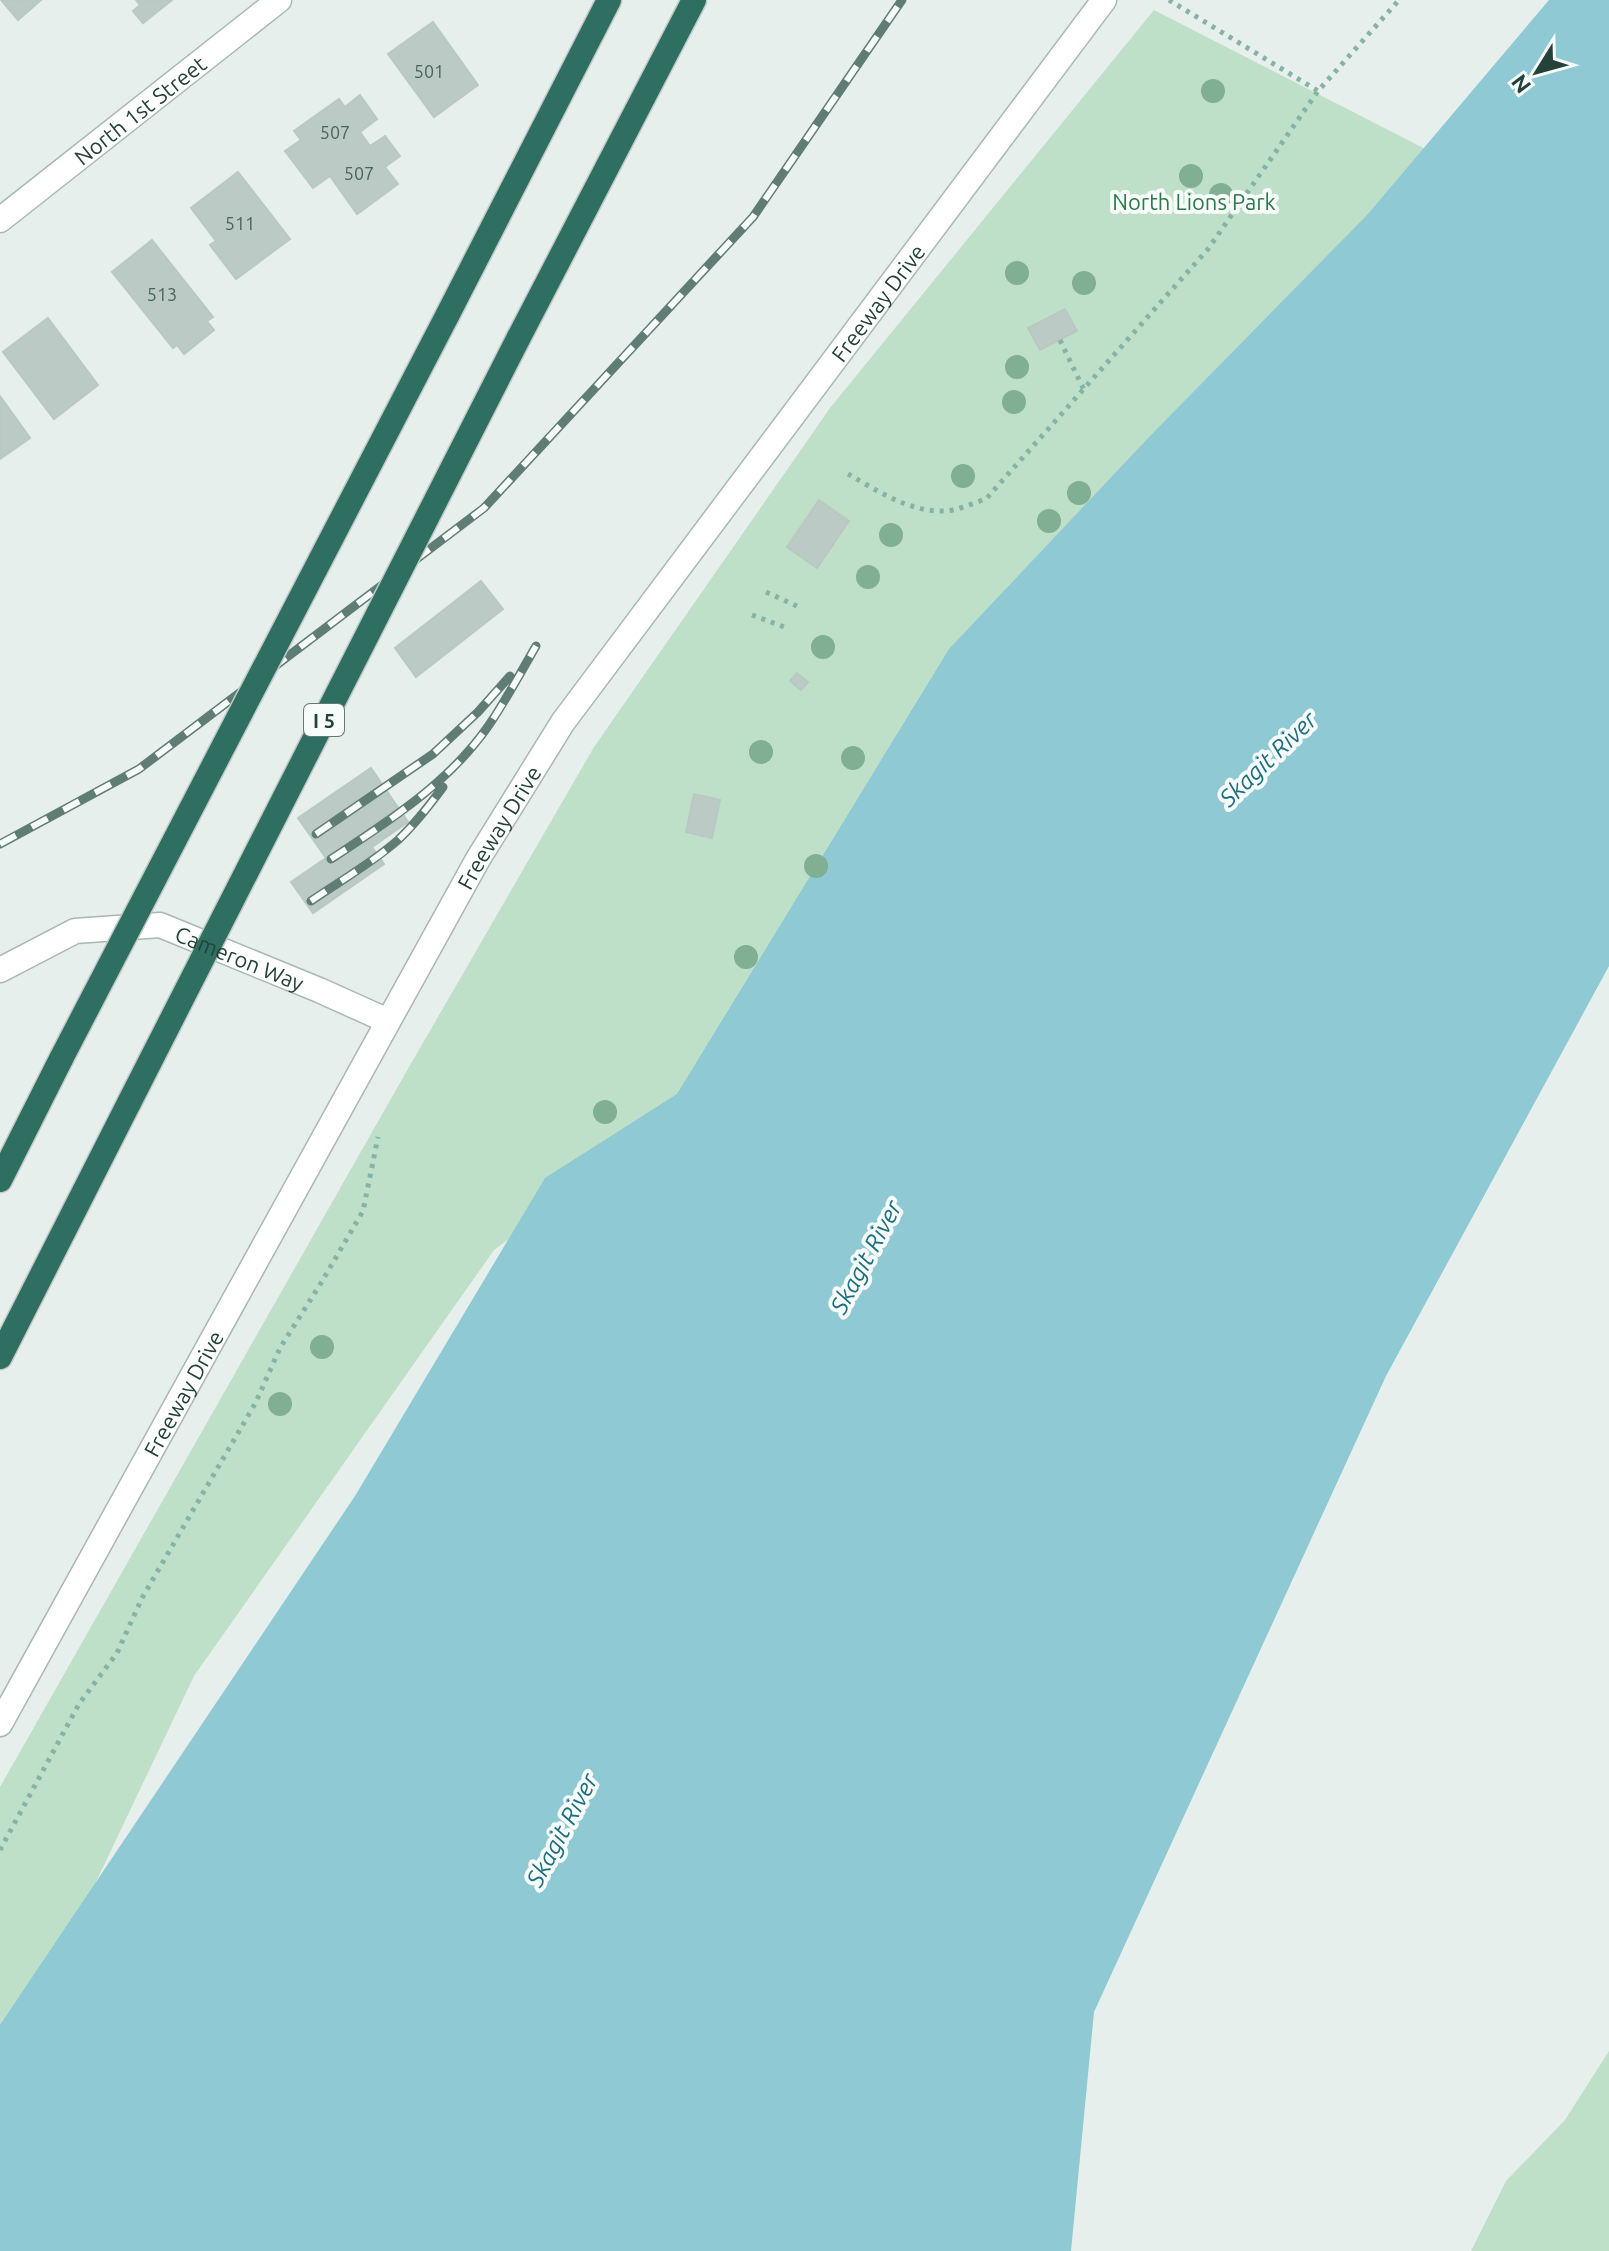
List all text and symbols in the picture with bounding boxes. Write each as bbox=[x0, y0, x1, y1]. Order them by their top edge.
north arrow bbox=[1497, 32, 1577, 112]
street label: North 1st Street bbox=[69, 50, 211, 169]
house number: 501 bbox=[414, 61, 444, 81]
text: N bbox=[1506, 70, 1536, 98]
house number: 507 bbox=[320, 122, 350, 142]
house number: 507 bbox=[344, 163, 374, 183]
park label: North Lions Park bbox=[1112, 189, 1276, 214]
house number: 511 bbox=[225, 213, 255, 233]
street label: Freeway Drive bbox=[826, 239, 929, 366]
house number: 513 bbox=[147, 284, 177, 304]
road number: I 5 bbox=[304, 704, 344, 736]
water label: Skagit River bbox=[1213, 706, 1323, 813]
street label: Freeway Drive bbox=[451, 761, 545, 893]
street label: Cameron Way bbox=[172, 920, 308, 995]
water label: Skagit River bbox=[824, 1195, 907, 1319]
street label: Freeway Drive bbox=[138, 1326, 228, 1460]
water label: Skagit River bbox=[520, 1768, 603, 1892]

